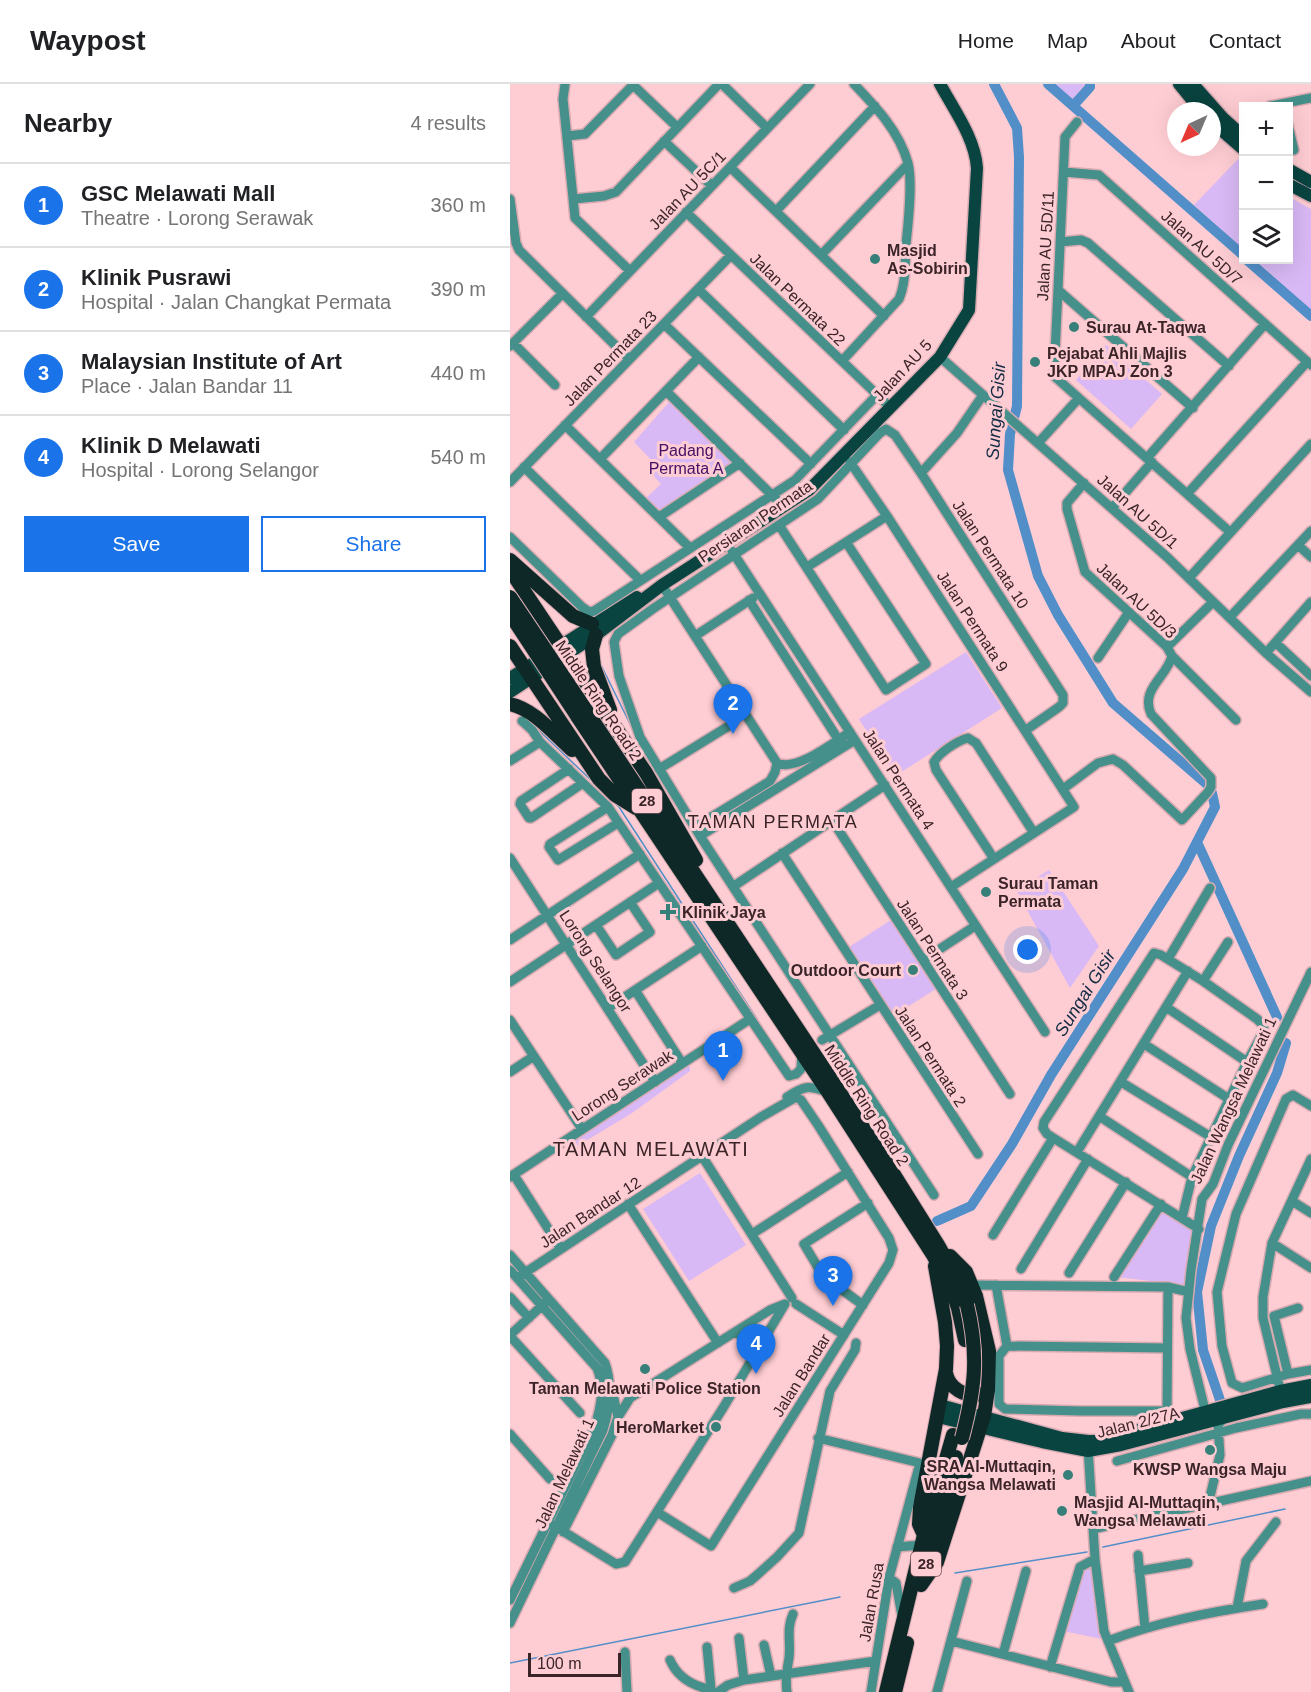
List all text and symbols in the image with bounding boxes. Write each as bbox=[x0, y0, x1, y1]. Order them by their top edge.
text: Waypost bbox=[30, 25, 146, 56]
text: Home bbox=[958, 29, 1014, 52]
text: Map bbox=[1047, 29, 1088, 52]
text: About bbox=[1121, 29, 1176, 52]
text: Contact bbox=[1209, 29, 1281, 52]
north arrow bbox=[1167, 102, 1221, 156]
map controls bbox=[1239, 102, 1293, 264]
button: + bbox=[1239, 102, 1293, 156]
text: Nearby bbox=[24, 108, 112, 138]
text: 4 results bbox=[410, 112, 486, 134]
street label: Jalan AU 5C/1 bbox=[646, 148, 729, 233]
button: − bbox=[1239, 156, 1293, 210]
text: GSC Melawati Mall bbox=[81, 181, 275, 206]
street label: Jalan AU 5D/11 bbox=[1034, 191, 1057, 301]
text: 1 bbox=[38, 194, 49, 216]
text: 360 m bbox=[430, 194, 486, 216]
text: Theatre · Lorong Serawak bbox=[81, 207, 313, 229]
street label: Jalan AU 5D/7 bbox=[1158, 207, 1245, 288]
button: layers bbox=[1239, 210, 1293, 264]
place label: Masjid As-Sobirin bbox=[887, 242, 968, 277]
street label: Jalan Permata 22 bbox=[747, 250, 849, 349]
marker: Masjid As-Sobirin bbox=[868, 252, 882, 266]
text: Klinik Pusrawi bbox=[81, 265, 231, 290]
text: 2 bbox=[38, 278, 49, 300]
text: 390 m bbox=[430, 278, 486, 300]
text: Hospital · Jalan Changkat Permata bbox=[81, 291, 391, 313]
street label: Jalan Permata 23 bbox=[561, 307, 660, 409]
place label: Surau At-Taqwa bbox=[1086, 319, 1206, 336]
marker: Surau At-Taqwa bbox=[1067, 320, 1081, 334]
street label: Jalan AU 5 bbox=[870, 336, 935, 404]
place label: Pejabat Ahli Majlis JKP MPAJ Zon 3 bbox=[1047, 345, 1187, 380]
text: Malaysian Institute of Art bbox=[81, 349, 342, 374]
marker: Pejabat Ahli Majlis JKP MPAJ Zon 3 bbox=[1028, 355, 1042, 369]
water label: Sungai Gisir bbox=[983, 360, 1009, 461]
text: 3 bbox=[38, 362, 49, 384]
text: 440 m bbox=[430, 362, 486, 384]
text: Place · Jalan Bandar 11 bbox=[81, 375, 293, 397]
text: Klinik D Melawati bbox=[81, 433, 261, 458]
park label: Padang Permata A bbox=[649, 442, 724, 477]
text: 4 bbox=[38, 446, 49, 468]
text: 540 m bbox=[430, 446, 486, 468]
text: Hospital · Lorong Selangor bbox=[81, 459, 319, 481]
street label: Jalan AU 5D/1 bbox=[1094, 471, 1181, 552]
street label: Persiaran Permata bbox=[695, 477, 815, 566]
street label: Jalan Permata 10 bbox=[949, 497, 1032, 612]
button: Save bbox=[24, 516, 249, 572]
button: Share bbox=[261, 516, 486, 572]
street label: Jalan AU 5D/3 bbox=[1093, 559, 1180, 642]
street label: Jalan Permata 9 bbox=[934, 568, 1011, 675]
street label: Middle Ring Road 2 bbox=[552, 637, 645, 763]
pin: 2 bbox=[714, 684, 752, 734]
street label: Jalan Permata 4 bbox=[860, 726, 937, 833]
road number: 28 bbox=[632, 789, 662, 813]
district label: TAMAN PERMATA bbox=[688, 812, 858, 832]
place label: Surau Taman Permata bbox=[998, 875, 1098, 910]
marker: Surau Taman Permata bbox=[979, 885, 993, 899]
street label: Jalan Permata 3 bbox=[894, 896, 971, 1003]
marker: Klinik Jaya bbox=[659, 903, 677, 921]
place label: Klinik Jaya bbox=[682, 904, 766, 921]
street label: Lorong Selangor bbox=[556, 907, 635, 1016]
your location bbox=[1013, 935, 1042, 964]
water label: Sungai Gisir bbox=[1051, 945, 1120, 1040]
place label: Outdoor Court bbox=[791, 962, 902, 979]
marker: Outdoor Court bbox=[906, 963, 920, 977]
street label: Jalan Permata 2 bbox=[892, 1003, 969, 1110]
street label: Jalan Wangsa Melawati 1 bbox=[1187, 1014, 1280, 1186]
pin: 1 bbox=[704, 1032, 742, 1081]
street label: Middle Ring Road 2 bbox=[821, 1042, 912, 1169]
street label: Lorong Serawak bbox=[569, 1046, 677, 1124]
district label: TAMAN MELAWATI bbox=[553, 1138, 749, 1160]
street label: Jalan Bandar 12 bbox=[537, 1174, 644, 1251]
pin: 3 bbox=[814, 1256, 852, 1306]
pin: 4 bbox=[736, 1324, 776, 1374]
street label: Jalan Bandar bbox=[769, 1330, 834, 1420]
marker: Taman Melawati Police Station bbox=[638, 1362, 652, 1376]
place label: Taman Melawati Police Station bbox=[529, 1380, 761, 1397]
street label: Jalan 2/27A bbox=[1095, 1404, 1181, 1441]
street label: Jalan Melawati 1 bbox=[532, 1416, 597, 1531]
place label: HeroMarket bbox=[616, 1419, 705, 1436]
marker: HeroMarket bbox=[709, 1420, 723, 1434]
marker: KWSP Wangsa Maju bbox=[1203, 1443, 1217, 1457]
place label: SRA Al-Muttaqin, Wangsa Melawati bbox=[924, 1458, 1056, 1493]
place label: KWSP Wangsa Maju bbox=[1133, 1461, 1287, 1478]
marker: SRA Al-Muttaqin, Wangsa Melawati bbox=[1061, 1468, 1075, 1482]
place label: Masjid Al-Muttaqin, Wangsa Melawati bbox=[1074, 1494, 1220, 1529]
marker: Masjid Al-Muttaqin, Wangsa Melawati bbox=[1055, 1504, 1069, 1518]
road number: 28 bbox=[911, 1552, 941, 1576]
street label: Jalan Rusa bbox=[856, 1561, 887, 1643]
scale bar bbox=[528, 1650, 621, 1678]
text: 100 m bbox=[537, 1655, 581, 1672]

